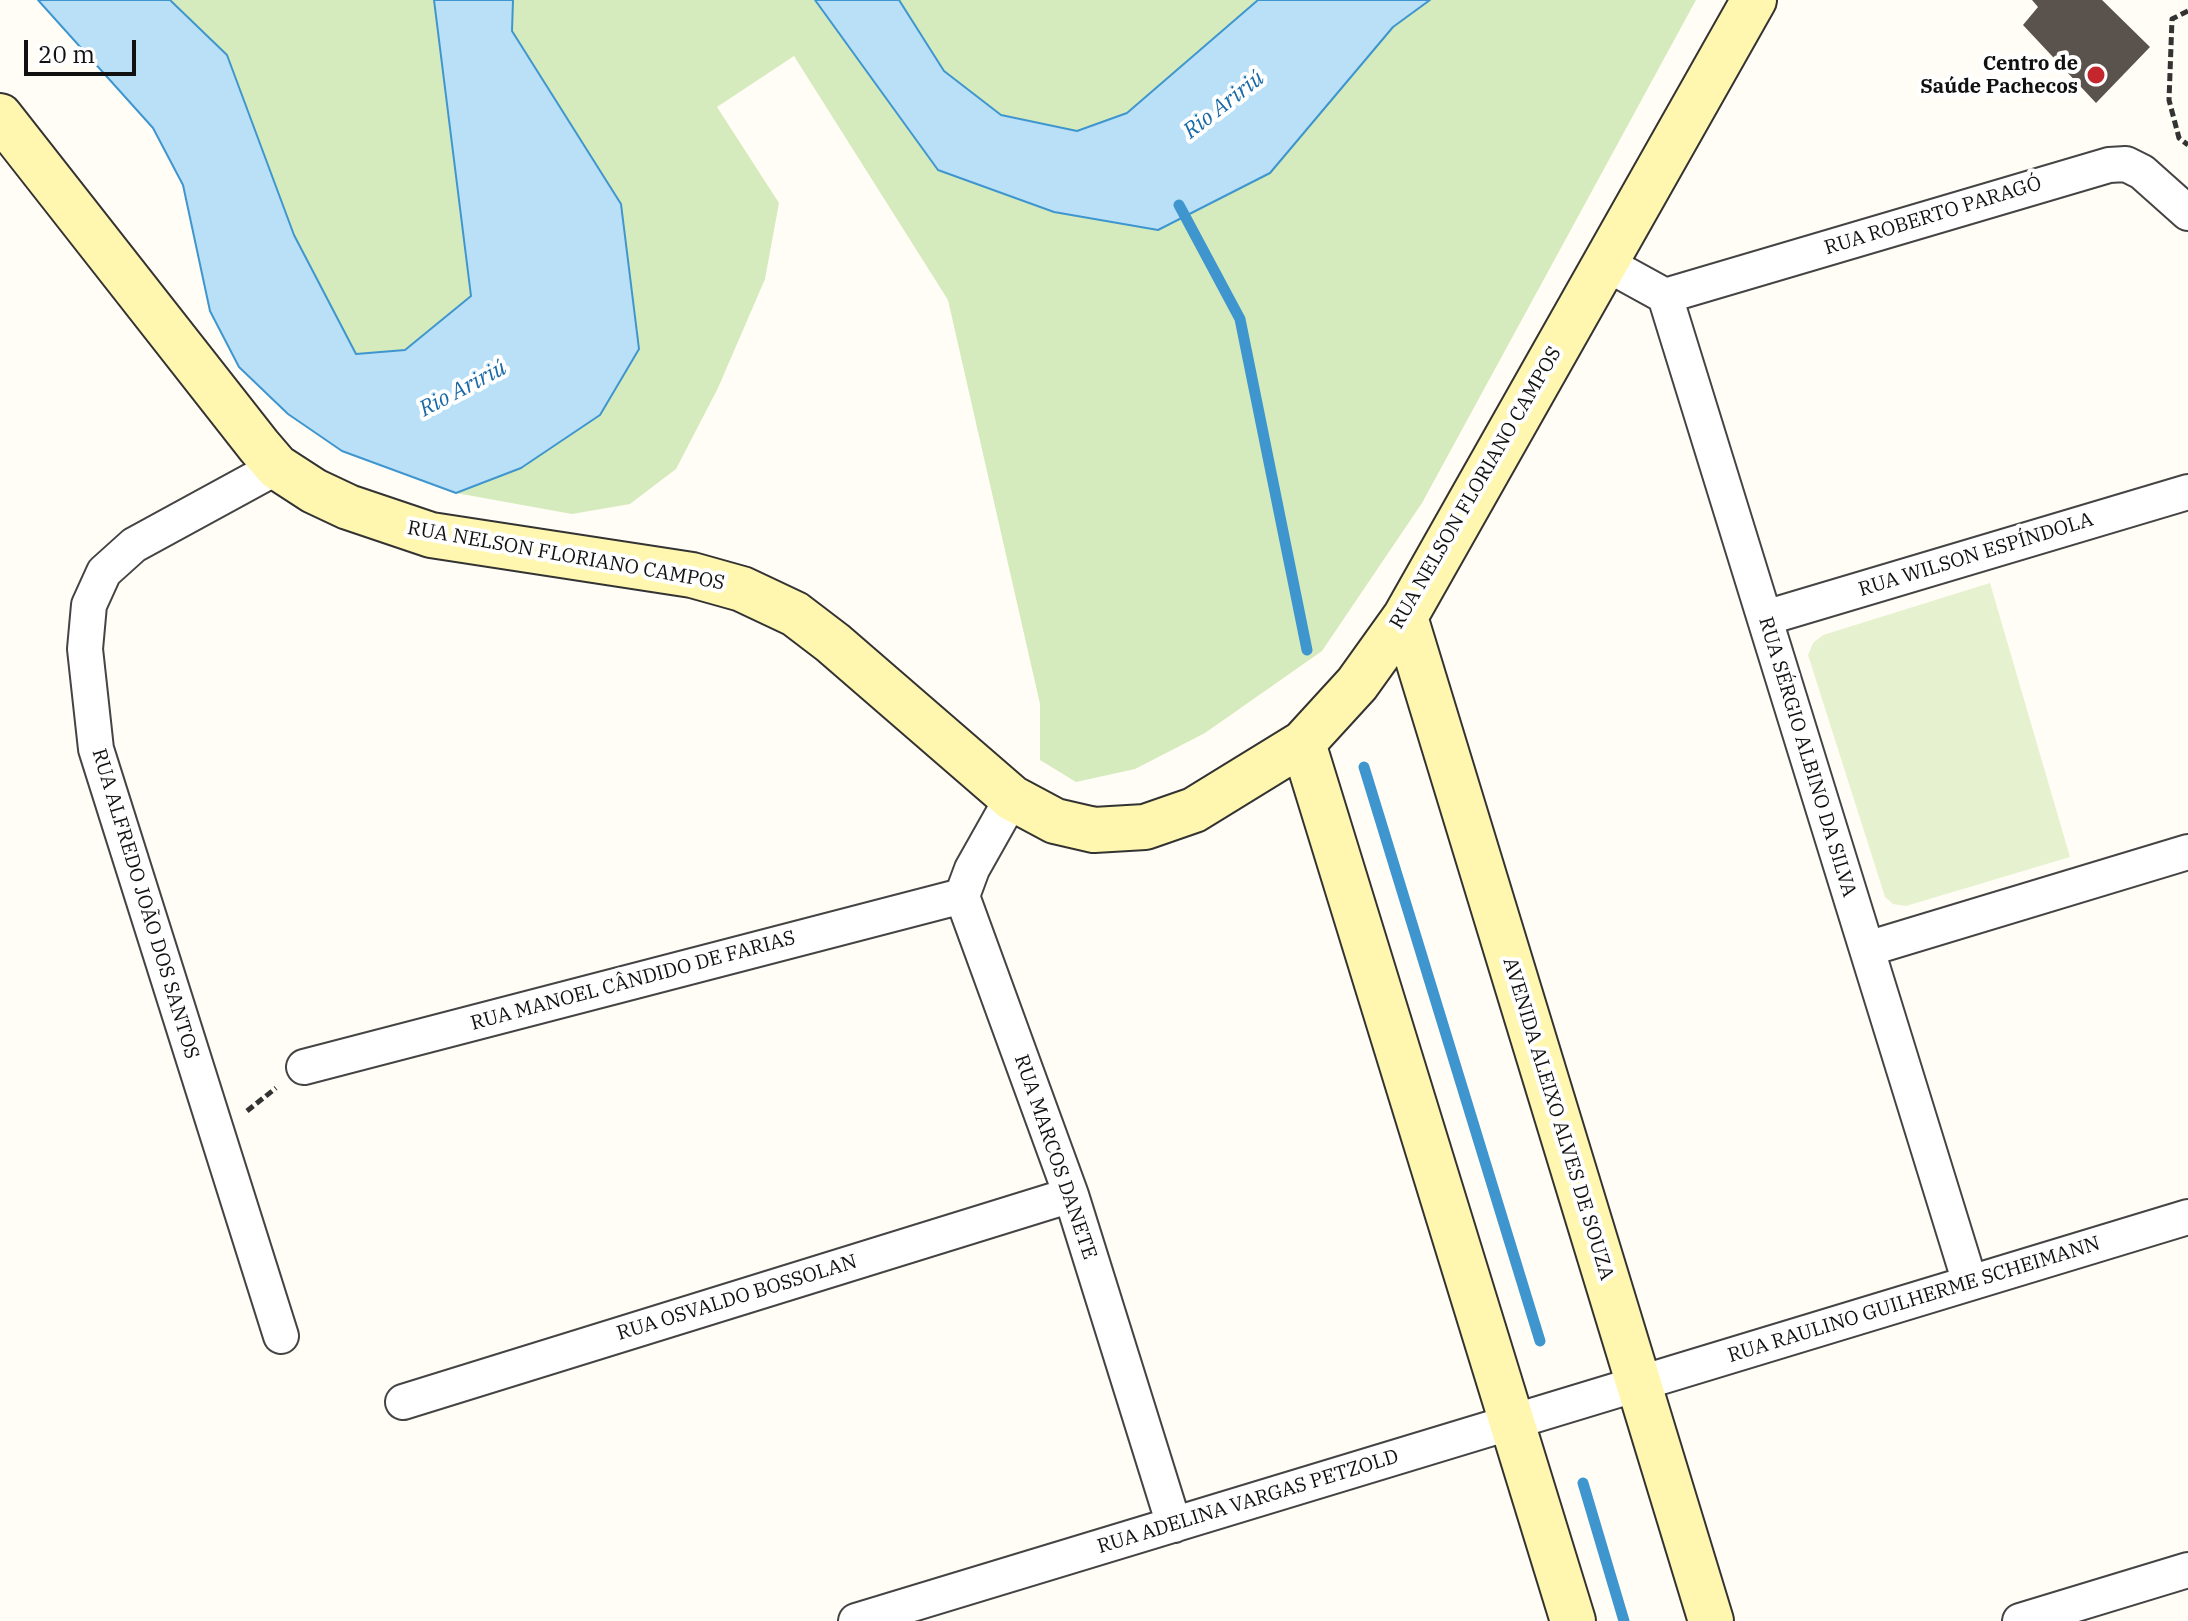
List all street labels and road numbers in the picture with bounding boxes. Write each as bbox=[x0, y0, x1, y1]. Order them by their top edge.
street label: RUA ROBERTO PARAGÓ bbox=[1822, 172, 2044, 260]
street label: RUA NELSON FLORIANO CAMPOS bbox=[1385, 343, 1567, 633]
street label: RUA WILSON ESPÍNDOLA bbox=[1856, 508, 2096, 602]
street label: RUA NELSON FLORIANO CAMPOS bbox=[405, 516, 727, 596]
street label: RUA SÉRGIO ALBINO DA SILVA bbox=[1753, 614, 1861, 900]
street label: RUA ALFREDO JOÃO DOS SANTOS bbox=[86, 746, 204, 1062]
street label: RUA MANOEL CÂNDIDO DE FARIAS bbox=[468, 926, 798, 1036]
street label: AVENIDA ALEIXO ALVES DE SOUZA bbox=[1497, 955, 1619, 1283]
street label: RUA MARCOS DANETE bbox=[1009, 1051, 1101, 1263]
street label: RUA RAULINO GUILHERME SCHEIMANN bbox=[1725, 1232, 2103, 1368]
street label: RUA OSVALDO BOSSOLAN bbox=[614, 1250, 860, 1346]
street label: RUA ADELINA VARGAS PETZOLD bbox=[1095, 1445, 1401, 1559]

